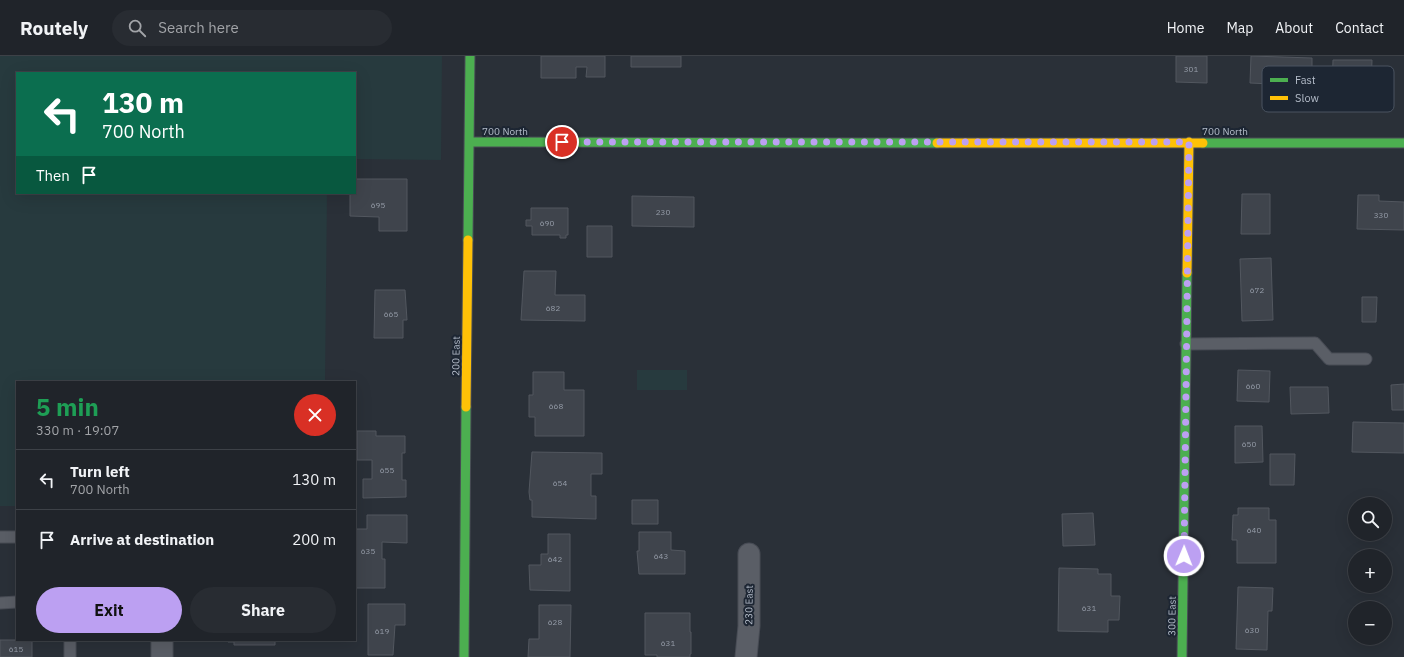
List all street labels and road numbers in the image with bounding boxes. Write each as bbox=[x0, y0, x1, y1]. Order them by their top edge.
street label: 700 North bbox=[482, 125, 528, 138]
street label: 700 North bbox=[1202, 125, 1248, 138]
street label: 200 East bbox=[449, 335, 463, 376]
street label: 230 East bbox=[742, 584, 756, 625]
street label: 300 East bbox=[1165, 595, 1179, 636]

